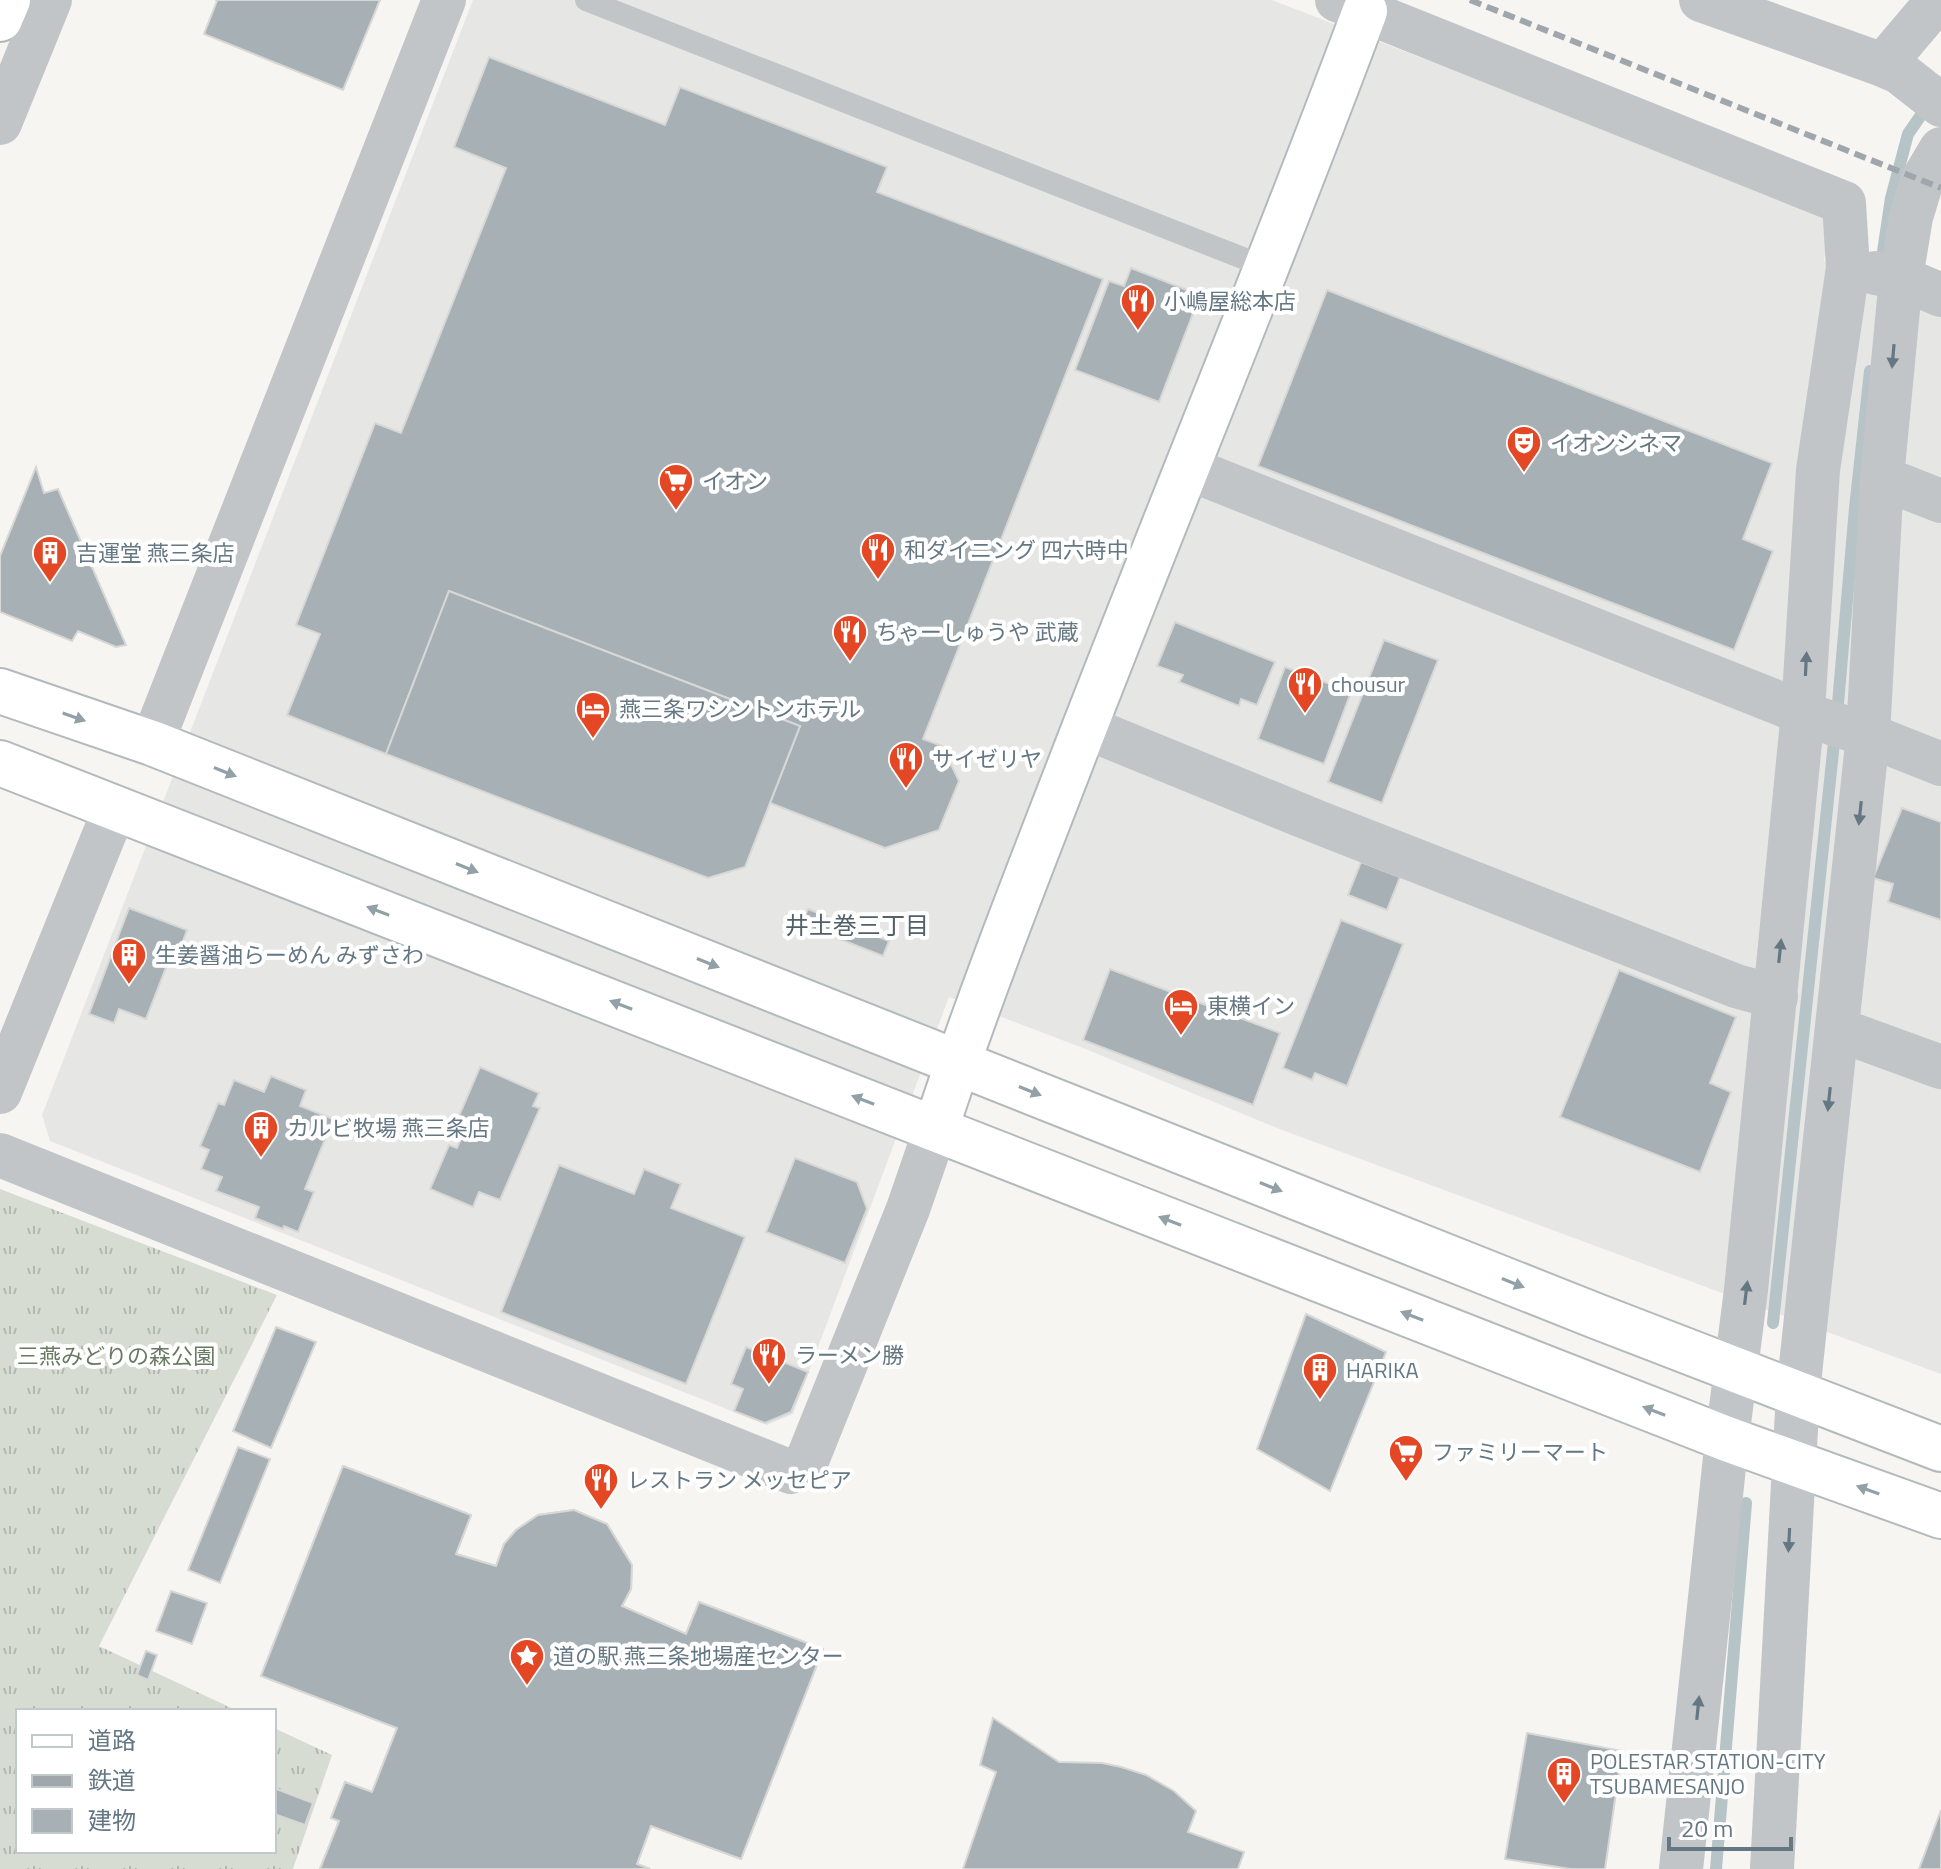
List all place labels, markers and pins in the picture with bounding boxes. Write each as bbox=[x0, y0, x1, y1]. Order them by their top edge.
restaurant icon: 小嶋屋総本店 bbox=[1119, 282, 1157, 332]
place label: 小嶋屋総本店 bbox=[1164, 284, 1296, 318]
theatre icon: イオンシネマ bbox=[1505, 424, 1543, 474]
place label: イオンシネマ bbox=[1550, 426, 1682, 460]
supermarket icon: イオン bbox=[657, 462, 695, 512]
place label: イオン bbox=[702, 464, 768, 498]
restaurant icon: 和ダイニング 四六時中 bbox=[859, 531, 897, 581]
place label: 和ダイニング 四六時中 bbox=[904, 533, 1129, 567]
building icon: 吉運堂 燕三条店 bbox=[31, 534, 69, 584]
place label: 吉運堂 燕三条店 bbox=[76, 536, 235, 570]
restaurant icon: ちゃーしゅうや 武蔵 bbox=[831, 613, 869, 663]
place label: ちゃーしゅうや 武蔵 bbox=[876, 615, 1079, 649]
restaurant icon: chousur bbox=[1286, 665, 1324, 715]
place label: chousur bbox=[1331, 667, 1406, 701]
hotel icon: 燕三条ワシントンホテル bbox=[574, 690, 612, 740]
place label: 燕三条ワシントンホテル bbox=[619, 692, 861, 726]
restaurant icon: サイゼリヤ bbox=[887, 740, 925, 790]
place label: サイゼリヤ bbox=[932, 742, 1042, 776]
building icon: 生姜醤油らーめん みずさわ bbox=[110, 936, 148, 986]
place label: 生姜醤油らーめん みずさわ bbox=[155, 938, 424, 972]
hotel icon: 東横イン bbox=[1162, 987, 1200, 1037]
place label: 東横イン bbox=[1207, 989, 1295, 1023]
building icon: カルビ牧場 燕三条店 bbox=[242, 1109, 280, 1159]
place label: カルビ牧場 燕三条店 bbox=[287, 1111, 490, 1145]
restaurant icon: ラーメン勝 bbox=[750, 1336, 788, 1386]
place label: ラーメン勝 bbox=[795, 1338, 904, 1372]
building icon: HARIKA bbox=[1301, 1351, 1339, 1401]
place label: HARIKA bbox=[1346, 1353, 1419, 1387]
supermarket icon: ファミリーマート bbox=[1387, 1433, 1425, 1483]
place label: ファミリーマート bbox=[1432, 1435, 1608, 1469]
restaurant icon: レストラン メッセピア bbox=[582, 1461, 620, 1511]
place label: レストラン メッセピア bbox=[627, 1463, 852, 1497]
place icon: 道の駅 燕三条地場産センター bbox=[508, 1637, 546, 1687]
place label: 道の駅 燕三条地場産センター bbox=[553, 1639, 844, 1673]
place label: POLESTAR STATION-CITY TSUBAMESANJO bbox=[1590, 1744, 1826, 1803]
building icon: POLESTAR STATION-CITY TSUBAMESANJO bbox=[1545, 1755, 1583, 1805]

